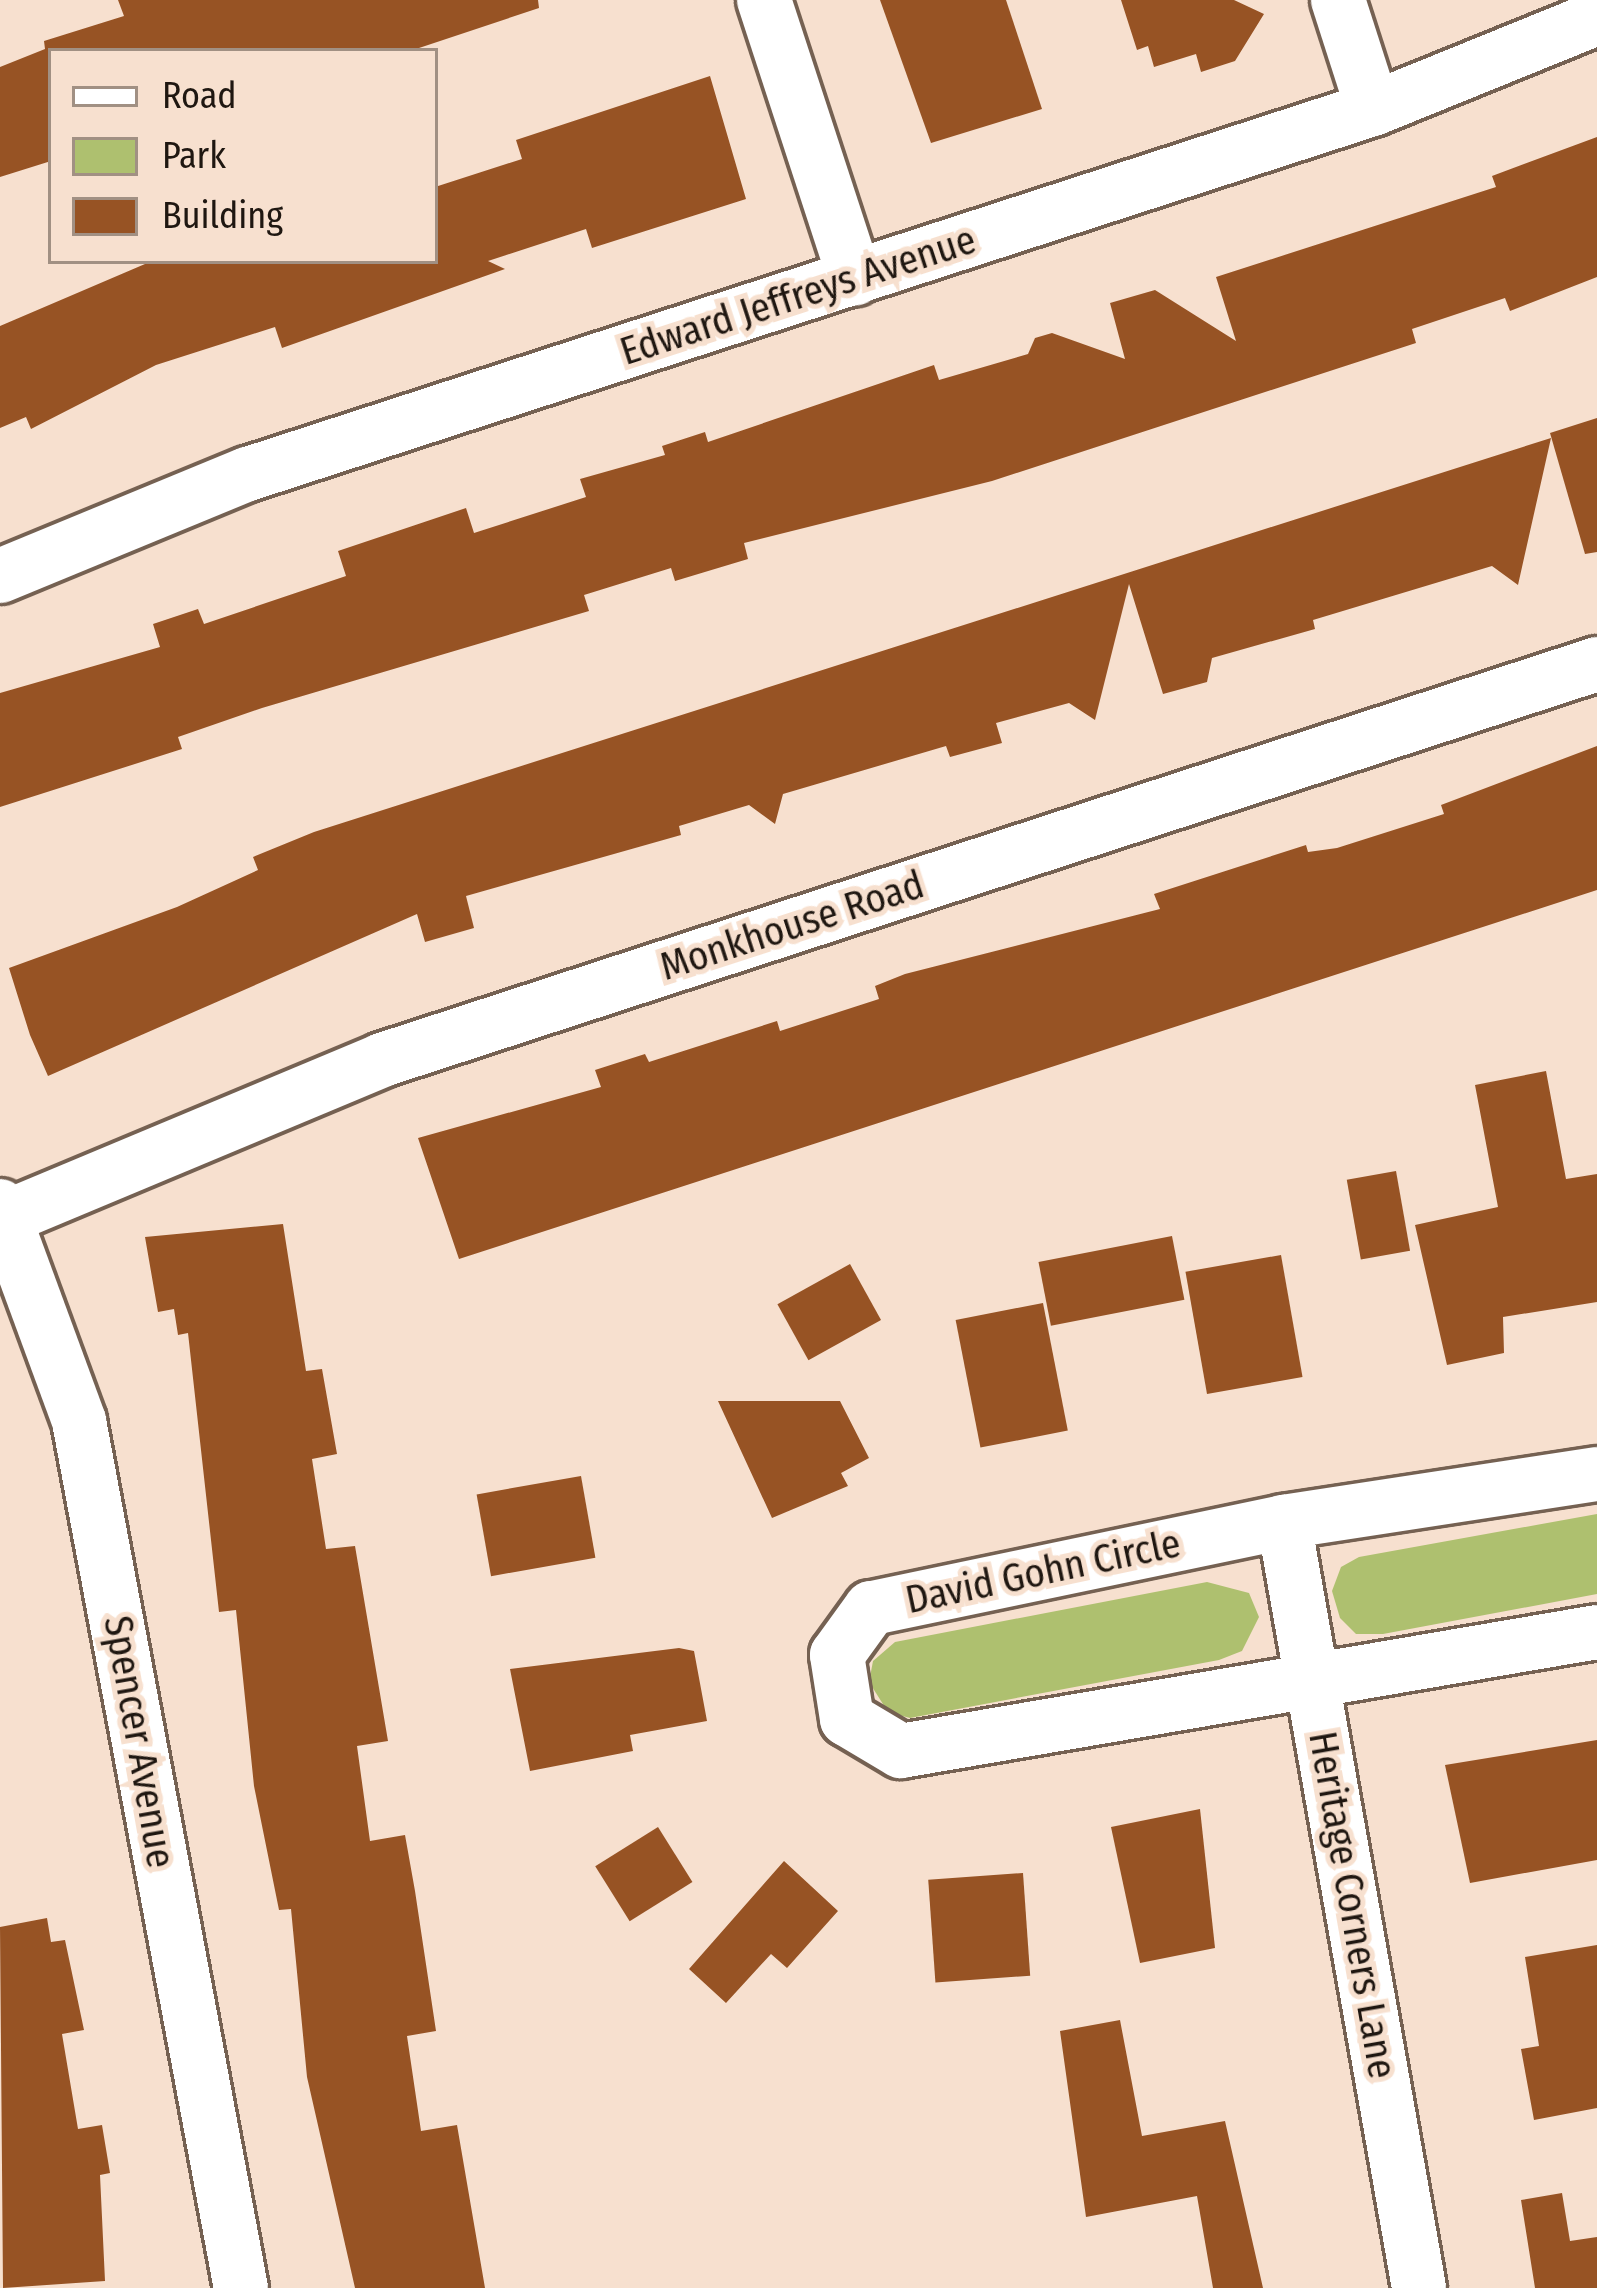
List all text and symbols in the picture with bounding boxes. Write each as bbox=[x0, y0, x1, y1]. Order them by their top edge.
legend bbox=[48, 48, 438, 264]
text: Road bbox=[162, 74, 237, 118]
text: Park bbox=[162, 134, 226, 178]
text: Building bbox=[162, 194, 283, 238]
street label: Edward Jeffreys Avenue bbox=[614, 216, 982, 376]
street label: Monkhouse Road bbox=[654, 861, 930, 991]
street label: David Gohn Circle bbox=[901, 1520, 1185, 1624]
street label: Spencer Avenue bbox=[94, 1612, 184, 1872]
street label: Heritage Corners Lane bbox=[1298, 1728, 1406, 2082]

